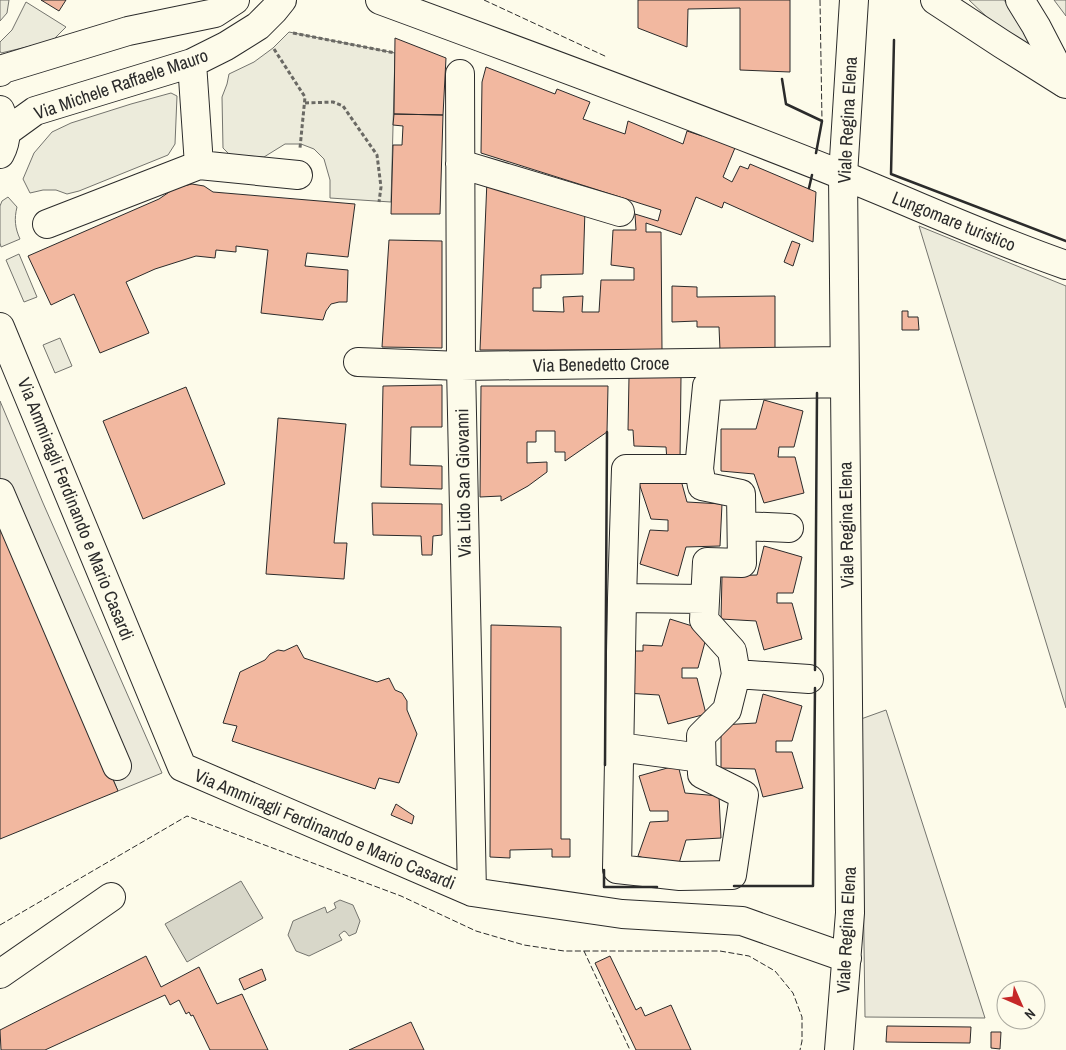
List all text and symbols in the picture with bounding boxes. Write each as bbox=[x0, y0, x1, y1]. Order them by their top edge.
street label: Via Michele Raffaele Mauro bbox=[31, 42, 211, 126]
street label: Viale Regina Elena bbox=[831, 56, 863, 184]
street label: Lungomare turistico bbox=[888, 185, 1020, 257]
street label: Via Benedetto Croce bbox=[532, 350, 670, 378]
street label: Via Ammiragli Ferdinando e Mario Casardi bbox=[12, 374, 140, 644]
street label: Via Lido San Giovanni bbox=[449, 408, 477, 558]
street label: Viale Regina Elena bbox=[832, 461, 860, 589]
street label: Via Ammiragli Ferdinando e Mario Casardi bbox=[191, 763, 459, 895]
street label: Viale Regina Elena bbox=[830, 866, 862, 994]
north arrow bbox=[996, 980, 1046, 1030]
text: N bbox=[1021, 1005, 1039, 1023]

